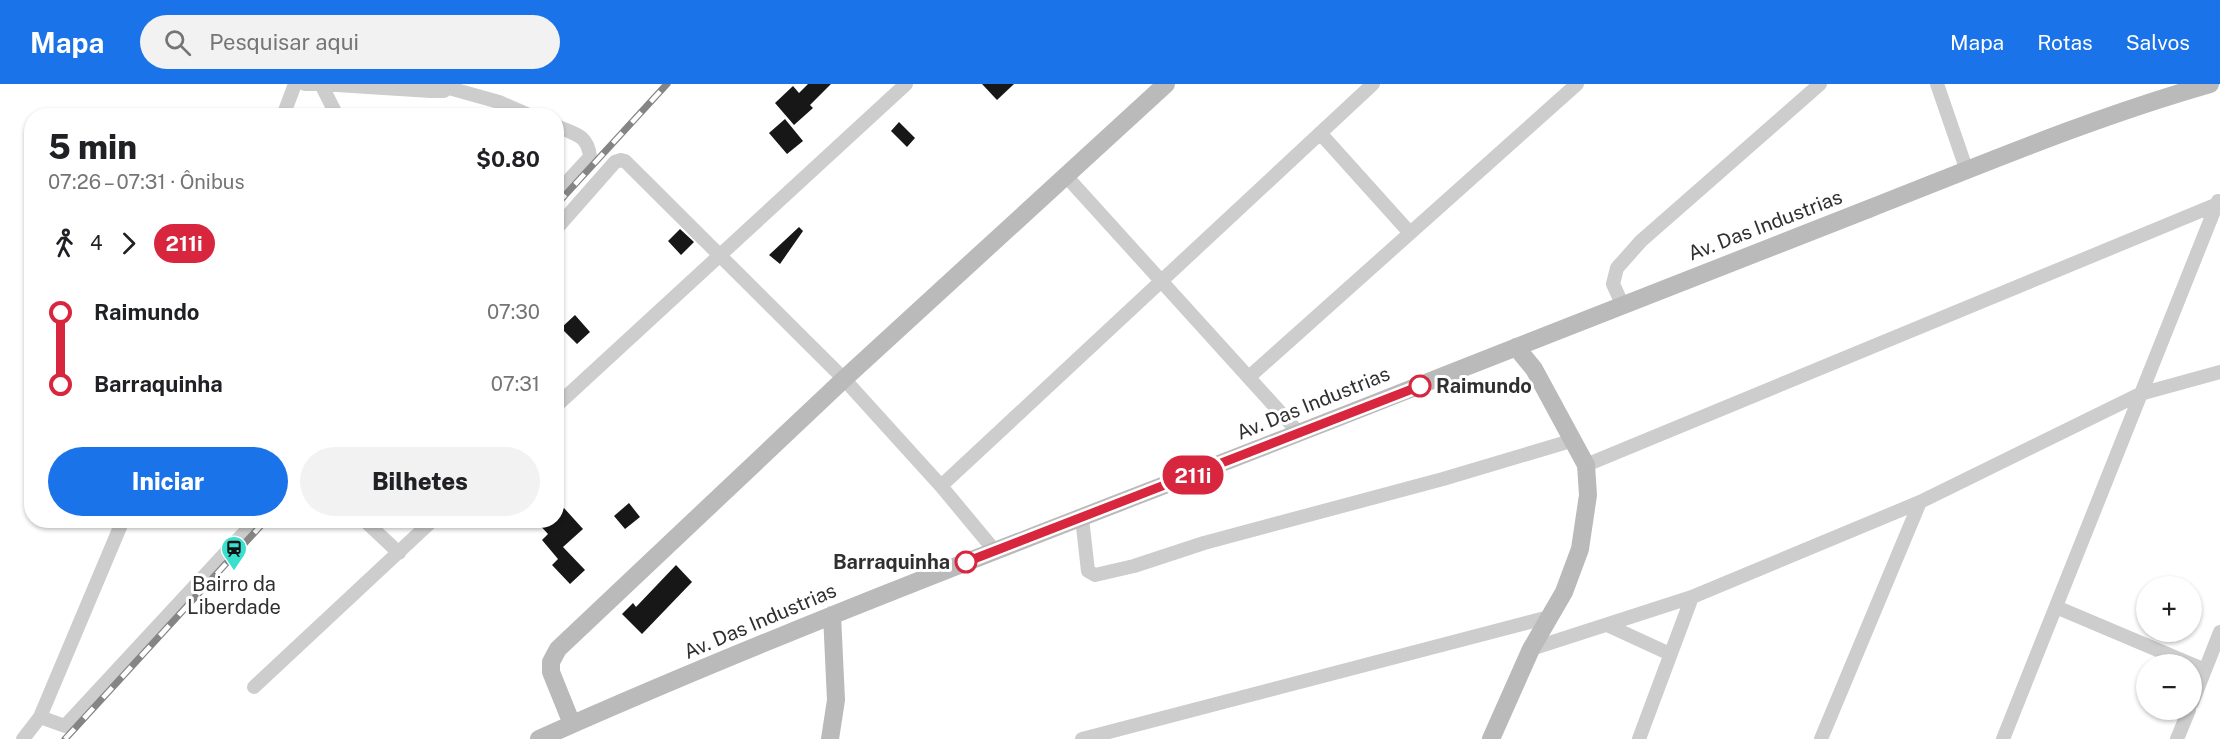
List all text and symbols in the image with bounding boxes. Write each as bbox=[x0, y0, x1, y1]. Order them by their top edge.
search box bbox=[140, 15, 560, 69]
text: Mapa bbox=[30, 26, 104, 59]
icon: search bbox=[161, 26, 194, 59]
text: Pesquisar aqui bbox=[209, 29, 359, 55]
text: Mapa bbox=[1950, 30, 2004, 55]
text: Rotas bbox=[2037, 30, 2093, 55]
text: Salvos bbox=[2126, 30, 2190, 55]
text: 5 min bbox=[48, 128, 137, 166]
text: $0.80 bbox=[476, 146, 540, 172]
text: 07:26 – 07:31 · Ônibus bbox=[48, 170, 245, 194]
street label: Av. Das Industrias bbox=[1684, 185, 1846, 265]
icon: walk bbox=[48, 227, 81, 260]
icon: forward bbox=[112, 227, 145, 260]
text: 4 bbox=[90, 231, 103, 255]
text: 211i bbox=[166, 231, 203, 256]
text: Raimundo bbox=[94, 299, 199, 325]
text: 07:30 bbox=[487, 300, 540, 324]
street label: Av. Das Industrias bbox=[1233, 361, 1393, 445]
text: Barraquinha bbox=[94, 371, 223, 397]
text: 07:31 bbox=[491, 372, 540, 396]
place label: Raimundo bbox=[1436, 374, 1532, 398]
marker: Raimundo bbox=[1409, 375, 1431, 397]
button: Iniciar bbox=[48, 447, 288, 516]
button: Bilhetes bbox=[300, 447, 540, 516]
line badge: 211i bbox=[1151, 456, 1235, 494]
text: 211i bbox=[1175, 463, 1211, 488]
station icon: Bairro da Liberdade bbox=[219, 534, 249, 572]
place label: Barraquinha bbox=[833, 550, 950, 574]
marker: Barraquinha bbox=[955, 551, 977, 573]
place label: Bairro da Liberdade bbox=[187, 572, 281, 619]
map controls bbox=[2136, 576, 2202, 720]
button: + bbox=[2136, 576, 2202, 642]
street label: Av. Das Industrias bbox=[680, 578, 840, 664]
button: − bbox=[2136, 654, 2202, 720]

